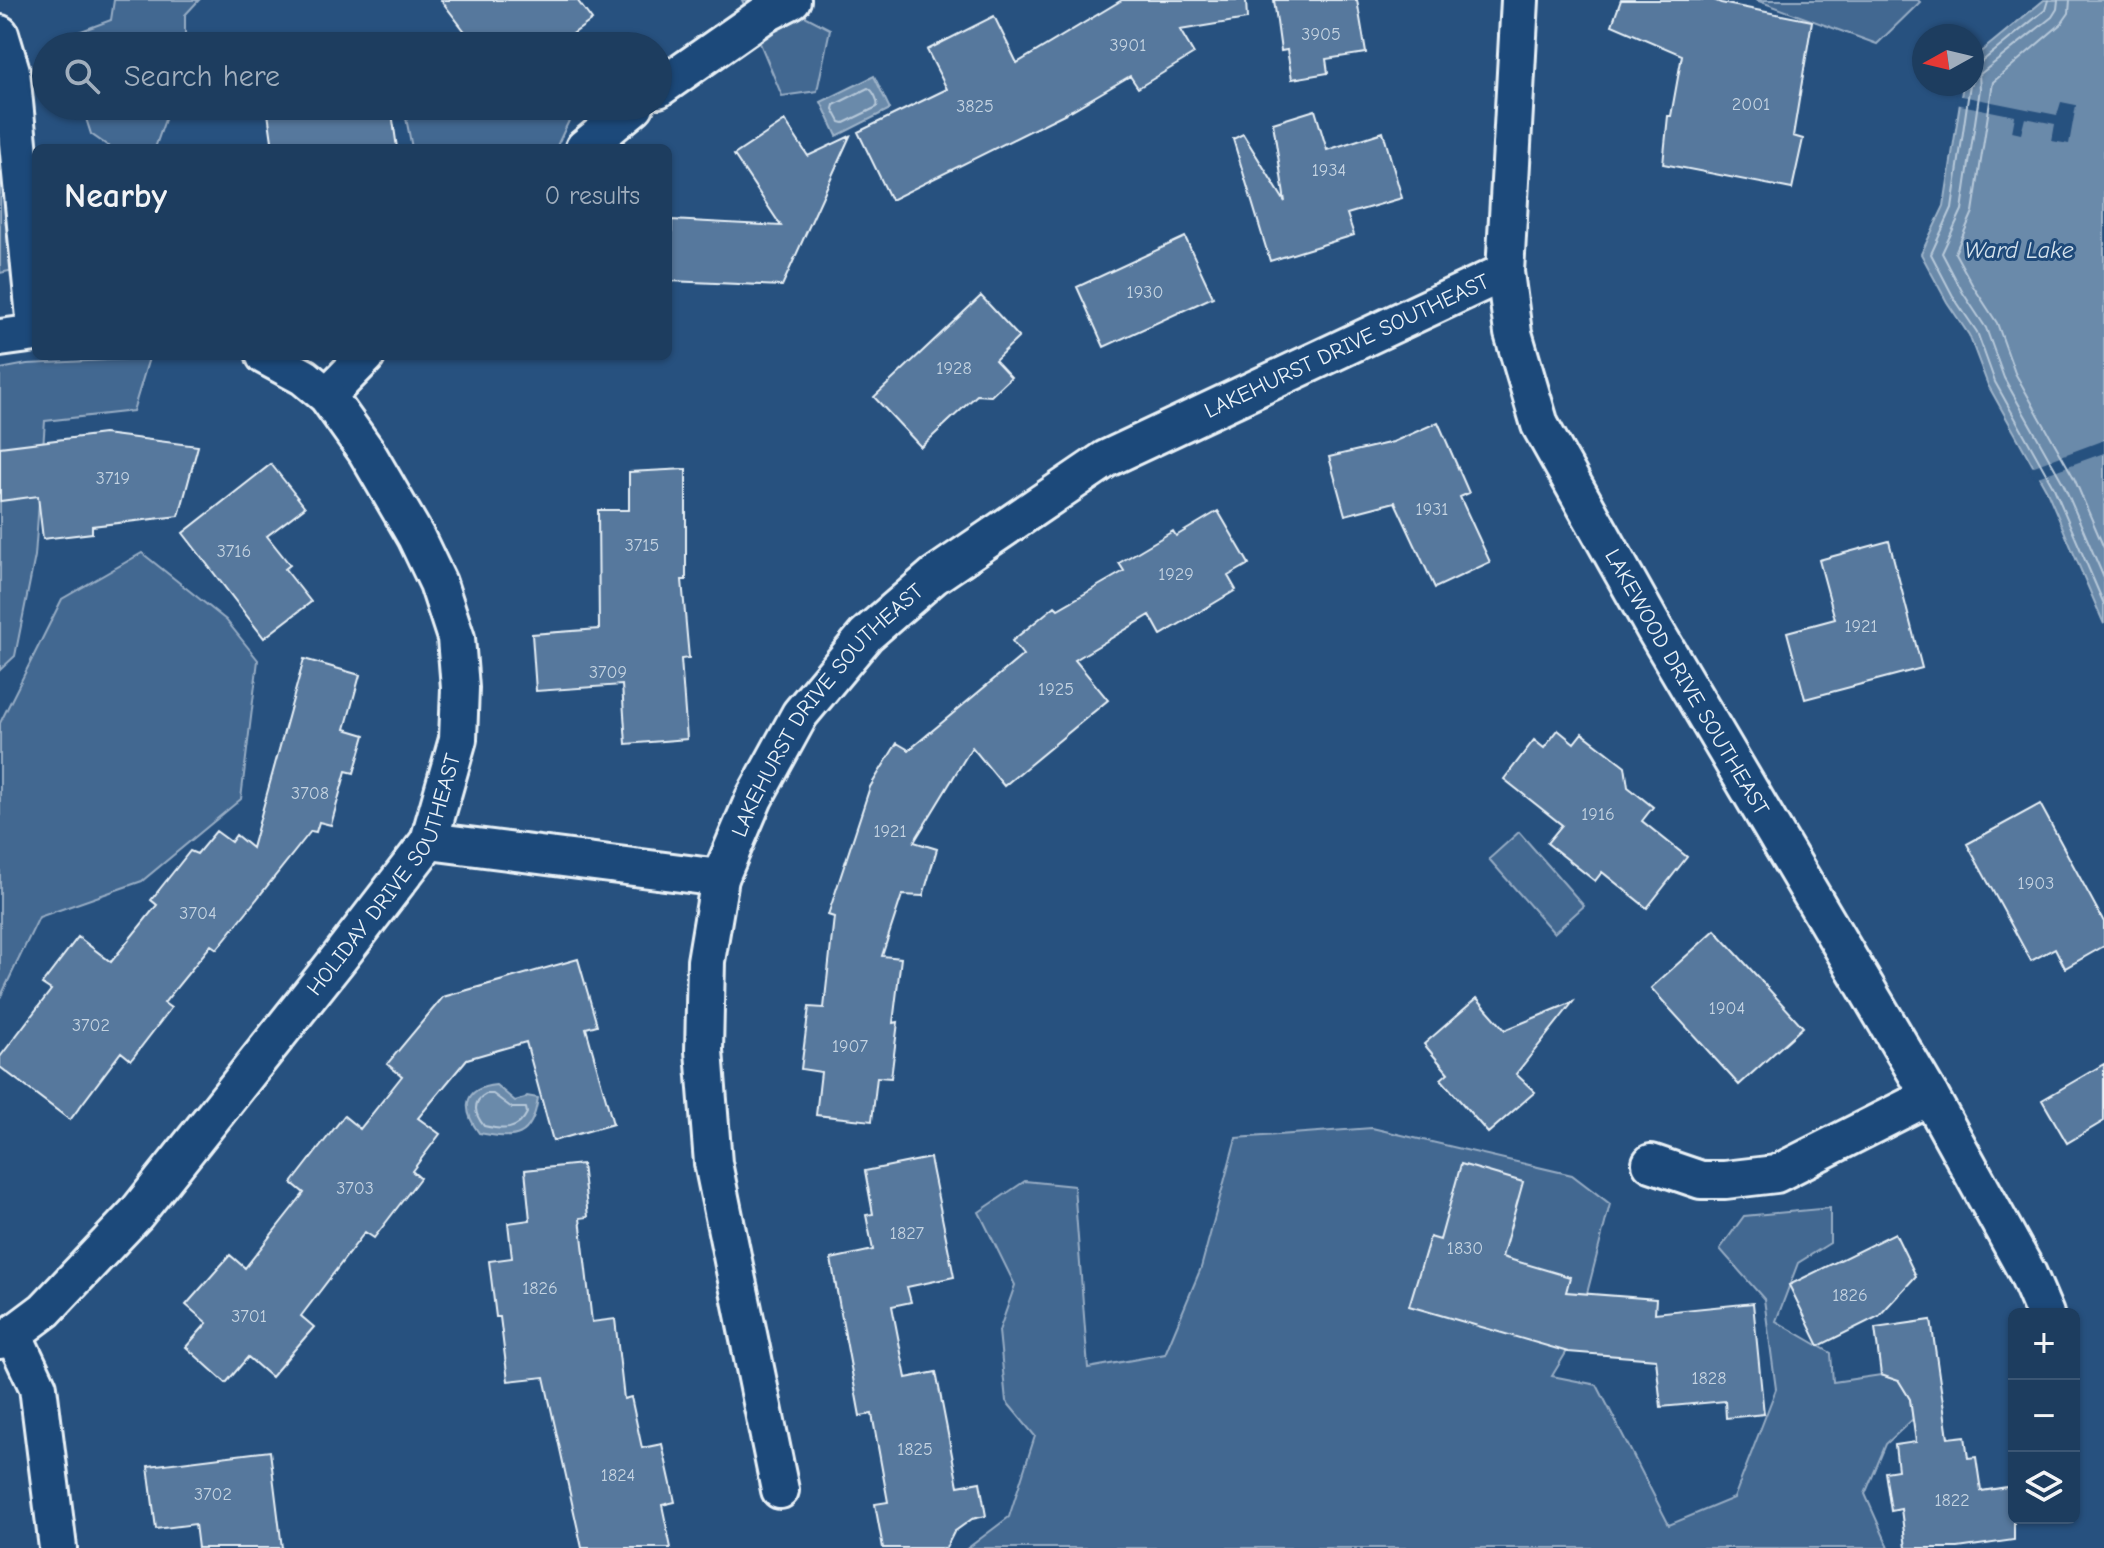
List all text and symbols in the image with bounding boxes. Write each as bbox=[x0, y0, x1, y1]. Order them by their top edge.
house number: 3905 bbox=[1301, 24, 1341, 45]
north arrow bbox=[1912, 24, 1984, 96]
search box bbox=[32, 32, 672, 120]
house number: 3901 bbox=[1110, 35, 1146, 56]
icon: search bbox=[60, 54, 104, 98]
text: Search here bbox=[124, 59, 280, 94]
house number: 2001 bbox=[1732, 94, 1770, 115]
house number: 3825 bbox=[956, 96, 994, 117]
house number: 1934 bbox=[1312, 160, 1346, 181]
text: Nearby bbox=[64, 176, 167, 216]
text: 0 results bbox=[545, 181, 640, 211]
water label: Ward Lake bbox=[1964, 236, 2074, 264]
street label: LAKEHURST DRIVE SOUTHEAST bbox=[1200, 268, 1494, 424]
house number: 1930 bbox=[1127, 282, 1163, 303]
house number: 1928 bbox=[936, 358, 972, 379]
house number: 3719 bbox=[96, 468, 130, 489]
house number: 1931 bbox=[1416, 499, 1448, 520]
house number: 3715 bbox=[625, 535, 659, 556]
house number: 3716 bbox=[217, 541, 251, 562]
street label: LAKEWOOD DRIVE SOUTHEAST bbox=[1599, 544, 1775, 821]
house number: 1929 bbox=[1158, 564, 1194, 585]
street label: LAKEHURST DRIVE SOUTHEAST bbox=[726, 578, 929, 841]
house number: 1921 bbox=[1844, 616, 1878, 637]
house number: 3709 bbox=[589, 662, 627, 683]
house number: 1925 bbox=[1038, 679, 1074, 700]
street label: HOLIDAY DRIVE SOUTHEAST bbox=[301, 750, 466, 1001]
house number: 3708 bbox=[291, 783, 329, 804]
house number: 1916 bbox=[1581, 804, 1615, 825]
house number: 1921 bbox=[873, 821, 907, 842]
house number: 1903 bbox=[2018, 873, 2054, 894]
house number: 3704 bbox=[179, 903, 217, 924]
house number: 1904 bbox=[1709, 998, 1745, 1019]
house number: 3702 bbox=[72, 1015, 110, 1036]
house number: 1907 bbox=[832, 1036, 869, 1057]
house number: 3703 bbox=[336, 1178, 374, 1199]
house number: 1827 bbox=[890, 1223, 925, 1244]
house number: 1830 bbox=[1447, 1238, 1483, 1259]
house number: 1826 bbox=[522, 1278, 558, 1299]
house number: 1826 bbox=[1832, 1285, 1868, 1306]
house number: 3701 bbox=[231, 1306, 267, 1327]
map controls bbox=[2008, 1308, 2080, 1524]
button: + bbox=[2008, 1308, 2080, 1380]
house number: 1828 bbox=[1691, 1368, 1727, 1389]
button: − bbox=[2008, 1380, 2080, 1452]
house number: 1825 bbox=[897, 1439, 933, 1460]
button: layers bbox=[2008, 1452, 2080, 1524]
house number: 1824 bbox=[601, 1465, 635, 1486]
house number: 3702 bbox=[194, 1484, 232, 1505]
house number: 1822 bbox=[1934, 1490, 1970, 1511]

